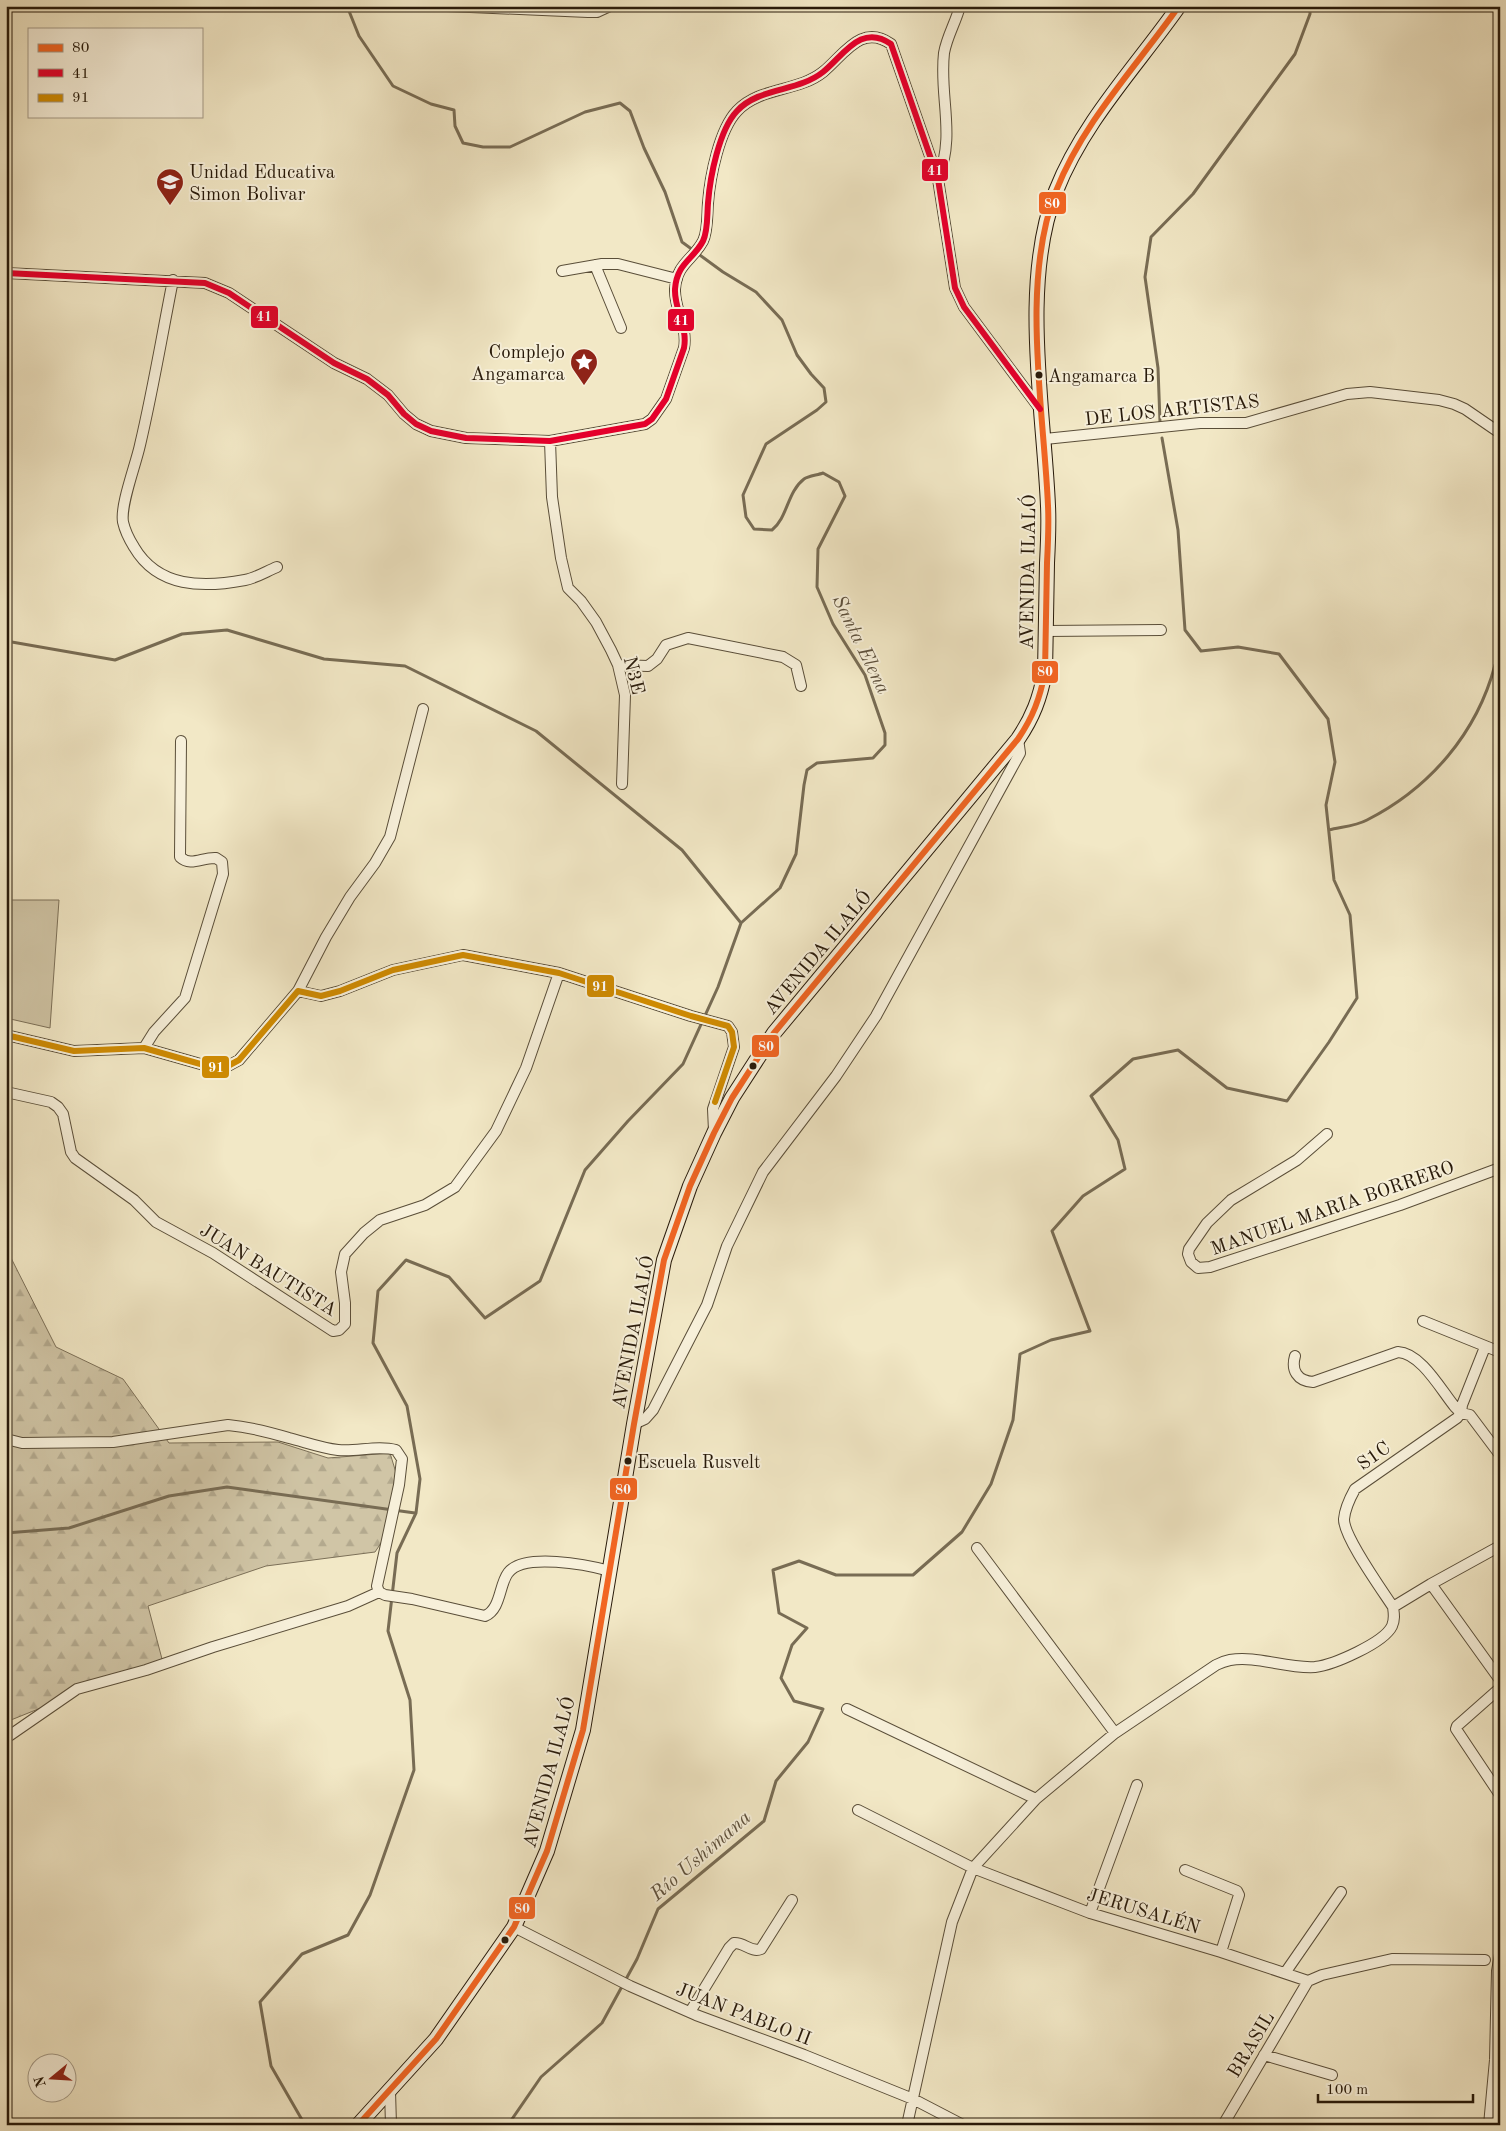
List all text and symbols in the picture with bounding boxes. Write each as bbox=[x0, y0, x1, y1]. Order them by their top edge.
legend bbox=[28, 28, 202, 118]
text: 80 bbox=[72, 41, 89, 56]
text: 41 bbox=[72, 67, 89, 82]
text: 91 bbox=[72, 91, 89, 106]
line badge: 41 bbox=[921, 158, 949, 182]
place label: Unidad Educativa Simon Bolivar bbox=[189, 164, 336, 205]
text: 41 bbox=[927, 164, 943, 178]
school or university icon: Unidad Educativa Simon Bolivar bbox=[155, 167, 185, 206]
line badge: 80 bbox=[1038, 191, 1067, 215]
text: 80 bbox=[1044, 197, 1060, 211]
line badge: 41 bbox=[250, 305, 279, 329]
line badge: 41 bbox=[667, 308, 695, 332]
text: 41 bbox=[256, 310, 272, 324]
text: 41 bbox=[673, 314, 689, 328]
place label: Complejo Angamarca bbox=[471, 344, 566, 385]
place icon: Complejo Angamarca bbox=[569, 347, 599, 386]
place label: Angamarca B bbox=[1048, 368, 1155, 386]
marker: Angamarca B bbox=[1034, 370, 1044, 380]
street label: DE LOS ARTISTAS bbox=[1084, 393, 1261, 430]
street label: AVENIDA ILALÓ bbox=[1014, 494, 1040, 650]
water label: Santa Elena bbox=[828, 592, 893, 698]
street label: N3E bbox=[619, 654, 646, 697]
line badge: 80 bbox=[1031, 660, 1059, 684]
text: 80 bbox=[1037, 665, 1053, 679]
street label: AVENIDA ILALÓ bbox=[758, 885, 876, 1019]
line badge: 91 bbox=[586, 974, 615, 998]
text: 91 bbox=[592, 980, 608, 994]
line badge: 80 bbox=[751, 1034, 780, 1058]
text: 80 bbox=[758, 1040, 774, 1054]
line badge: 91 bbox=[201, 1055, 230, 1079]
text: 91 bbox=[208, 1061, 224, 1075]
unlabelled marker bbox=[748, 1061, 758, 1071]
street label: MANUEL MARIA BORRERO bbox=[1209, 1159, 1457, 1260]
street label: JUAN BAUTISTA bbox=[196, 1221, 340, 1321]
street label: AVENIDA ILALÓ bbox=[605, 1253, 659, 1411]
street label: S1C bbox=[1354, 1439, 1394, 1475]
place label: Escuela Rusvelt bbox=[637, 1454, 760, 1472]
marker: Escuela Rusvelt bbox=[623, 1456, 633, 1466]
line badge: 80 bbox=[609, 1477, 638, 1501]
text: 80 bbox=[615, 1483, 631, 1497]
street label: AVENIDA ILALÓ bbox=[516, 1694, 580, 1850]
water label: Río Ushimana bbox=[646, 1807, 756, 1906]
street label: JERUSALÉN bbox=[1084, 1882, 1204, 1939]
line badge: 80 bbox=[508, 1896, 536, 1920]
text: 80 bbox=[514, 1902, 530, 1916]
unlabelled marker bbox=[500, 1935, 510, 1945]
street label: JUAN PABLO II bbox=[673, 1981, 813, 2050]
street label: BRASIL bbox=[1225, 2009, 1279, 2082]
north arrow bbox=[28, 2054, 78, 2104]
scale bar bbox=[1318, 2071, 1474, 2103]
text: N bbox=[32, 2074, 49, 2089]
text: 100 m bbox=[1326, 2083, 1368, 2098]

